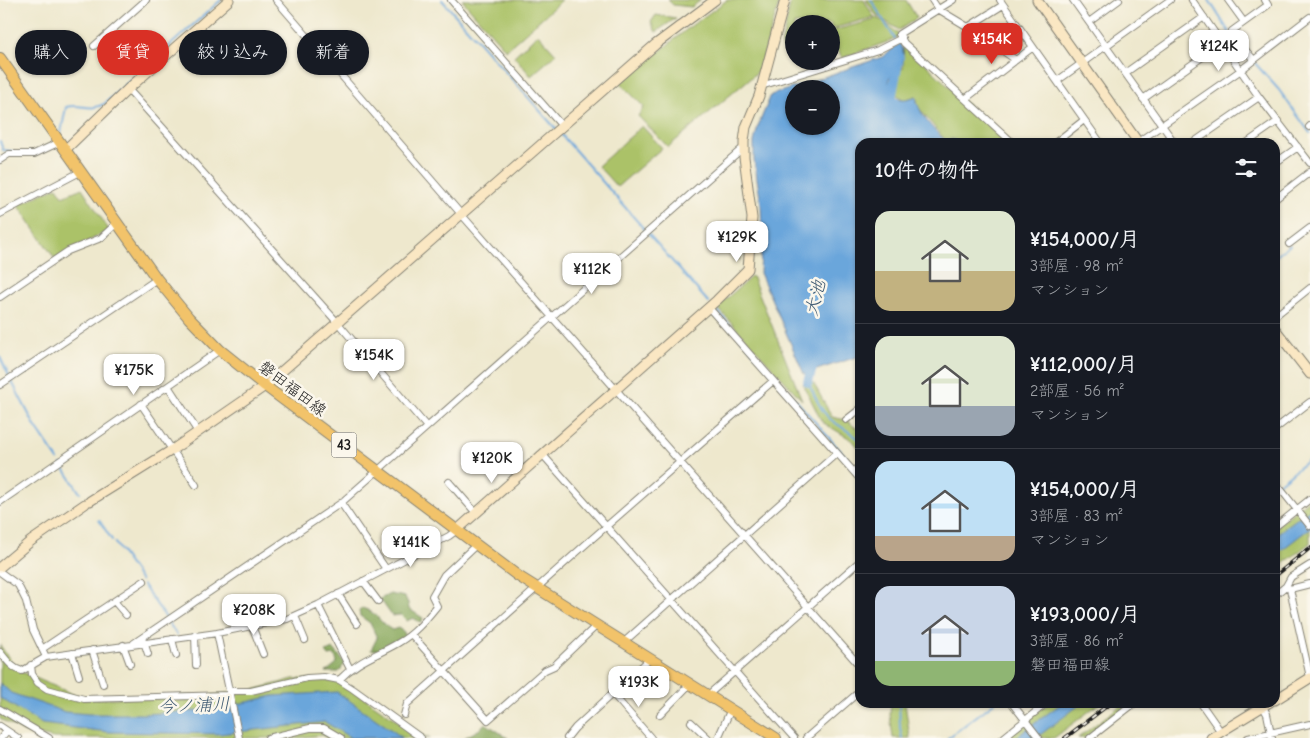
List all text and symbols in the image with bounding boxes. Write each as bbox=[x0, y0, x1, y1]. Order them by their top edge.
map controls bbox=[785, 15, 840, 135]
button: + bbox=[785, 15, 840, 70]
pin: ¥154K bbox=[957, 22, 1027, 65]
chip: 購入 bbox=[15, 30, 87, 75]
chip: 賃貸 bbox=[97, 30, 169, 75]
chip: 絞り込み bbox=[179, 30, 287, 75]
chip: 新着 bbox=[297, 30, 369, 75]
text: ¥154K bbox=[972, 30, 1012, 48]
pin: ¥124K bbox=[1184, 30, 1254, 72]
text: ¥124K bbox=[1200, 37, 1238, 55]
button: − bbox=[785, 80, 840, 135]
icon: filters bbox=[1232, 154, 1260, 182]
text: 10件の物件 bbox=[875, 158, 979, 182]
pin: ¥129K bbox=[702, 220, 772, 263]
text: ¥154,000/月 bbox=[1030, 227, 1140, 251]
text: ¥129K bbox=[717, 228, 757, 246]
icon: home bbox=[915, 231, 975, 291]
pin: ¥112K bbox=[557, 252, 627, 295]
text: 3部屋 · 98 m² bbox=[1030, 257, 1123, 275]
text: ¥112K bbox=[573, 260, 611, 278]
water label: 大池 bbox=[801, 277, 831, 318]
text: マンション bbox=[1030, 281, 1109, 299]
pin: ¥154K bbox=[339, 338, 409, 381]
text: ¥154K bbox=[354, 346, 394, 364]
text: ¥112,000/月 bbox=[1030, 352, 1138, 376]
pin: ¥175K bbox=[99, 354, 169, 396]
icon: home bbox=[915, 356, 975, 416]
street label: 磐田福田線 bbox=[255, 358, 330, 420]
text: ¥175K bbox=[115, 361, 153, 379]
text: 2部屋 · 56 m² bbox=[1030, 382, 1124, 400]
text: マンション bbox=[1030, 406, 1109, 424]
road number: 43 bbox=[332, 432, 356, 458]
pin: ¥120K bbox=[457, 442, 527, 484]
text: ¥120K bbox=[472, 449, 512, 467]
text: ¥154,000/月 bbox=[1030, 477, 1140, 501]
icon: home bbox=[915, 481, 975, 541]
text: 3部屋 · 83 m² bbox=[1030, 507, 1123, 525]
pin: ¥141K bbox=[376, 526, 446, 568]
text: マンション bbox=[1030, 531, 1109, 549]
text: ¥141K bbox=[393, 533, 429, 551]
pin: ¥208K bbox=[219, 594, 289, 636]
text: ¥208K bbox=[233, 601, 275, 619]
text: ¥193,000/月 bbox=[1030, 602, 1140, 626]
icon: home bbox=[915, 606, 975, 666]
text: 3部屋 · 86 m² bbox=[1030, 632, 1123, 650]
text: 磐田福田線 bbox=[1030, 656, 1110, 674]
pin: ¥193K bbox=[604, 666, 674, 708]
text: ¥193K bbox=[619, 673, 659, 691]
water label: 今ノ浦川 bbox=[158, 694, 230, 717]

